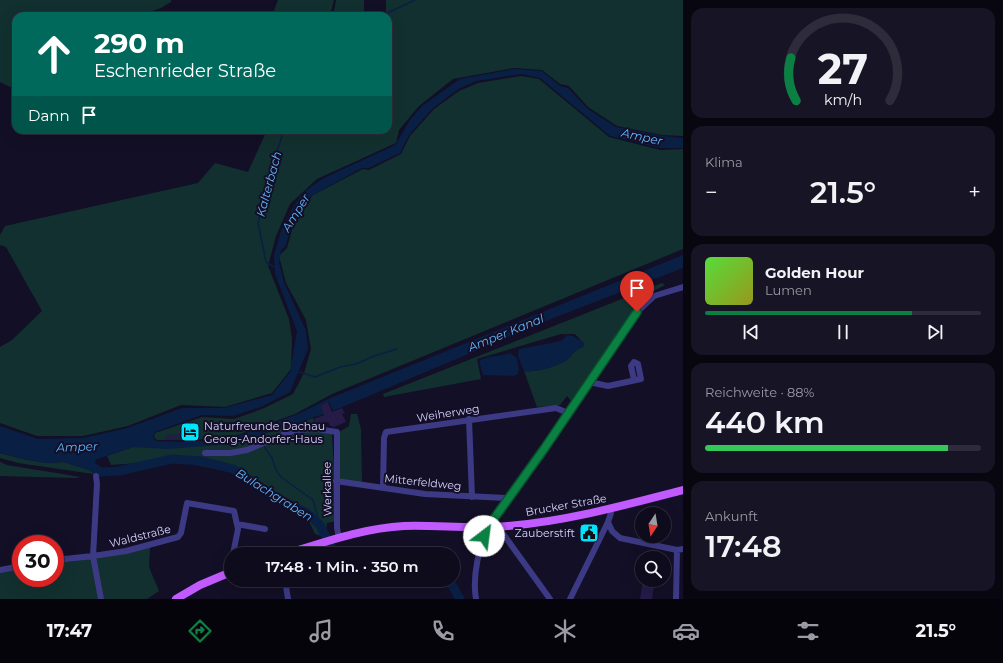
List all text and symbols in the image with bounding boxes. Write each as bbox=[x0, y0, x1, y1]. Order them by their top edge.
text: 290 m bbox=[94, 26, 185, 60]
icon: ahead bbox=[28, 28, 80, 80]
text: 27 bbox=[818, 44, 868, 94]
text: Eschenrieder Straße bbox=[94, 60, 276, 82]
text: km/h bbox=[824, 91, 862, 109]
icon: arrive bbox=[78, 104, 100, 126]
text: Dann bbox=[28, 106, 70, 125]
water label: Amper bbox=[619, 125, 664, 148]
water label: Kalterbach bbox=[253, 149, 284, 218]
text: Klima bbox=[705, 154, 743, 170]
text: 21.5° bbox=[810, 174, 876, 211]
text: − bbox=[705, 179, 718, 206]
text: + bbox=[968, 179, 981, 206]
water label: Amper bbox=[278, 191, 313, 235]
text: Golden Hour bbox=[765, 263, 864, 282]
pin bbox=[620, 271, 654, 312]
icon: arrive bbox=[626, 277, 648, 299]
text: Lumen bbox=[765, 282, 812, 298]
water label: Amper Kanal bbox=[465, 310, 547, 355]
icon: previous bbox=[740, 321, 762, 343]
icon: pause bbox=[832, 321, 854, 343]
icon: next bbox=[924, 321, 946, 343]
text: Reichweite · 88% bbox=[705, 384, 814, 400]
street label: Weiherweg bbox=[416, 401, 480, 425]
text: 440 km bbox=[705, 404, 825, 441]
place label: Naturfreunde Dachau Georg-Andorfer-Haus bbox=[204, 419, 325, 446]
hotel icon: Naturfreunde Dachau Georg-Andorfer-Haus bbox=[179, 421, 201, 443]
water label: Amper bbox=[55, 438, 98, 455]
street label: Werkallee bbox=[320, 461, 334, 516]
water label: Bulachgraben bbox=[233, 465, 315, 524]
street label: Mitterfeldweg bbox=[384, 471, 462, 493]
street label: Brucker Straße bbox=[524, 491, 608, 519]
north arrow bbox=[635, 507, 671, 543]
map controls bbox=[635, 507, 671, 587]
text: Ankunft bbox=[705, 508, 758, 524]
position arrow bbox=[463, 515, 505, 557]
street label: Waldstraße bbox=[108, 522, 173, 550]
public building icon: Zauberstift bbox=[578, 522, 600, 544]
place label: Zauberstift bbox=[514, 526, 576, 540]
text: 17:48 bbox=[705, 528, 782, 565]
speed limit sign: 30 bbox=[12, 535, 64, 587]
button: search bbox=[635, 551, 671, 587]
text: 17:48 · 1 Min. · 350 m bbox=[265, 557, 419, 576]
icon: directions bbox=[186, 617, 214, 645]
icon: music bbox=[307, 617, 335, 645]
icon: phone bbox=[429, 617, 457, 645]
icon: climate bbox=[551, 617, 579, 645]
icon: car bbox=[672, 617, 700, 645]
icon: filters bbox=[794, 617, 822, 645]
text: 17:47 bbox=[47, 620, 92, 642]
text: 21.5° bbox=[916, 620, 956, 642]

